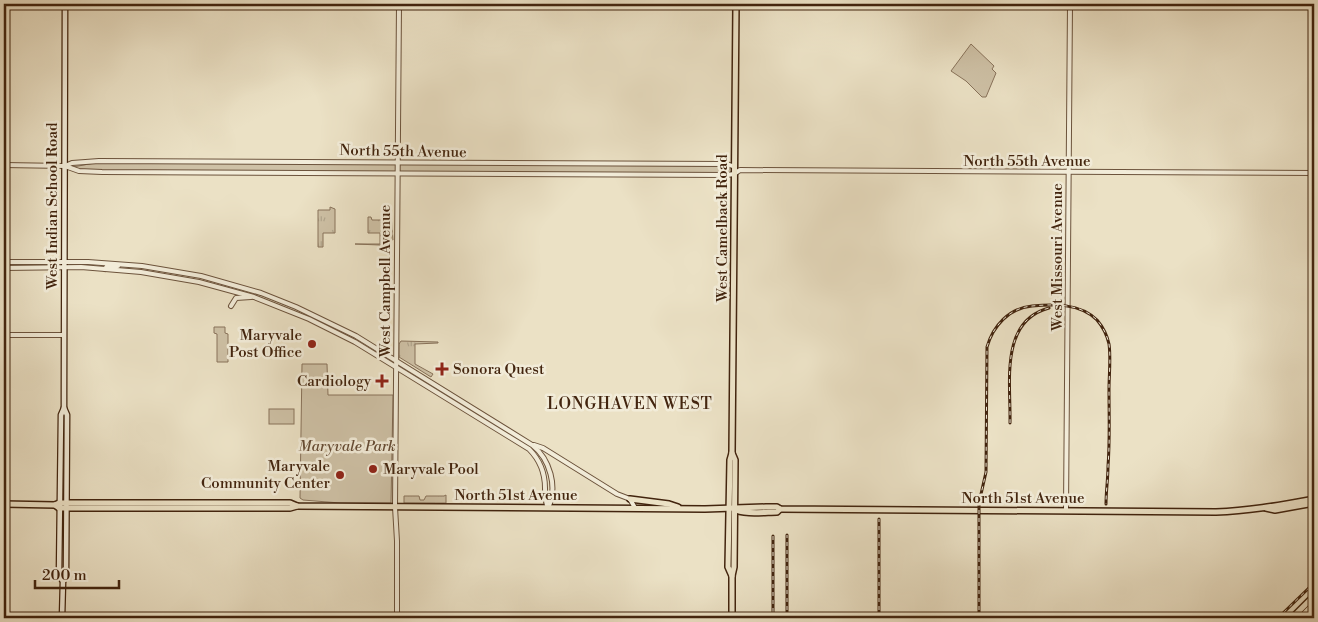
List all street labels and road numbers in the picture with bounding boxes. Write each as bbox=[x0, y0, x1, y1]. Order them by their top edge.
street label: West Indian School Road bbox=[43, 122, 62, 291]
street label: North 55th Avenue bbox=[339, 141, 467, 162]
street label: North 55th Avenue bbox=[963, 152, 1091, 171]
street label: West Camelback Road bbox=[713, 154, 732, 303]
street label: West Missouri Avenue bbox=[1048, 183, 1067, 332]
street label: West Campbell Avenue bbox=[376, 205, 395, 358]
street label: North 51st Avenue bbox=[454, 486, 578, 505]
street label: North 51st Avenue bbox=[961, 489, 1085, 508]

